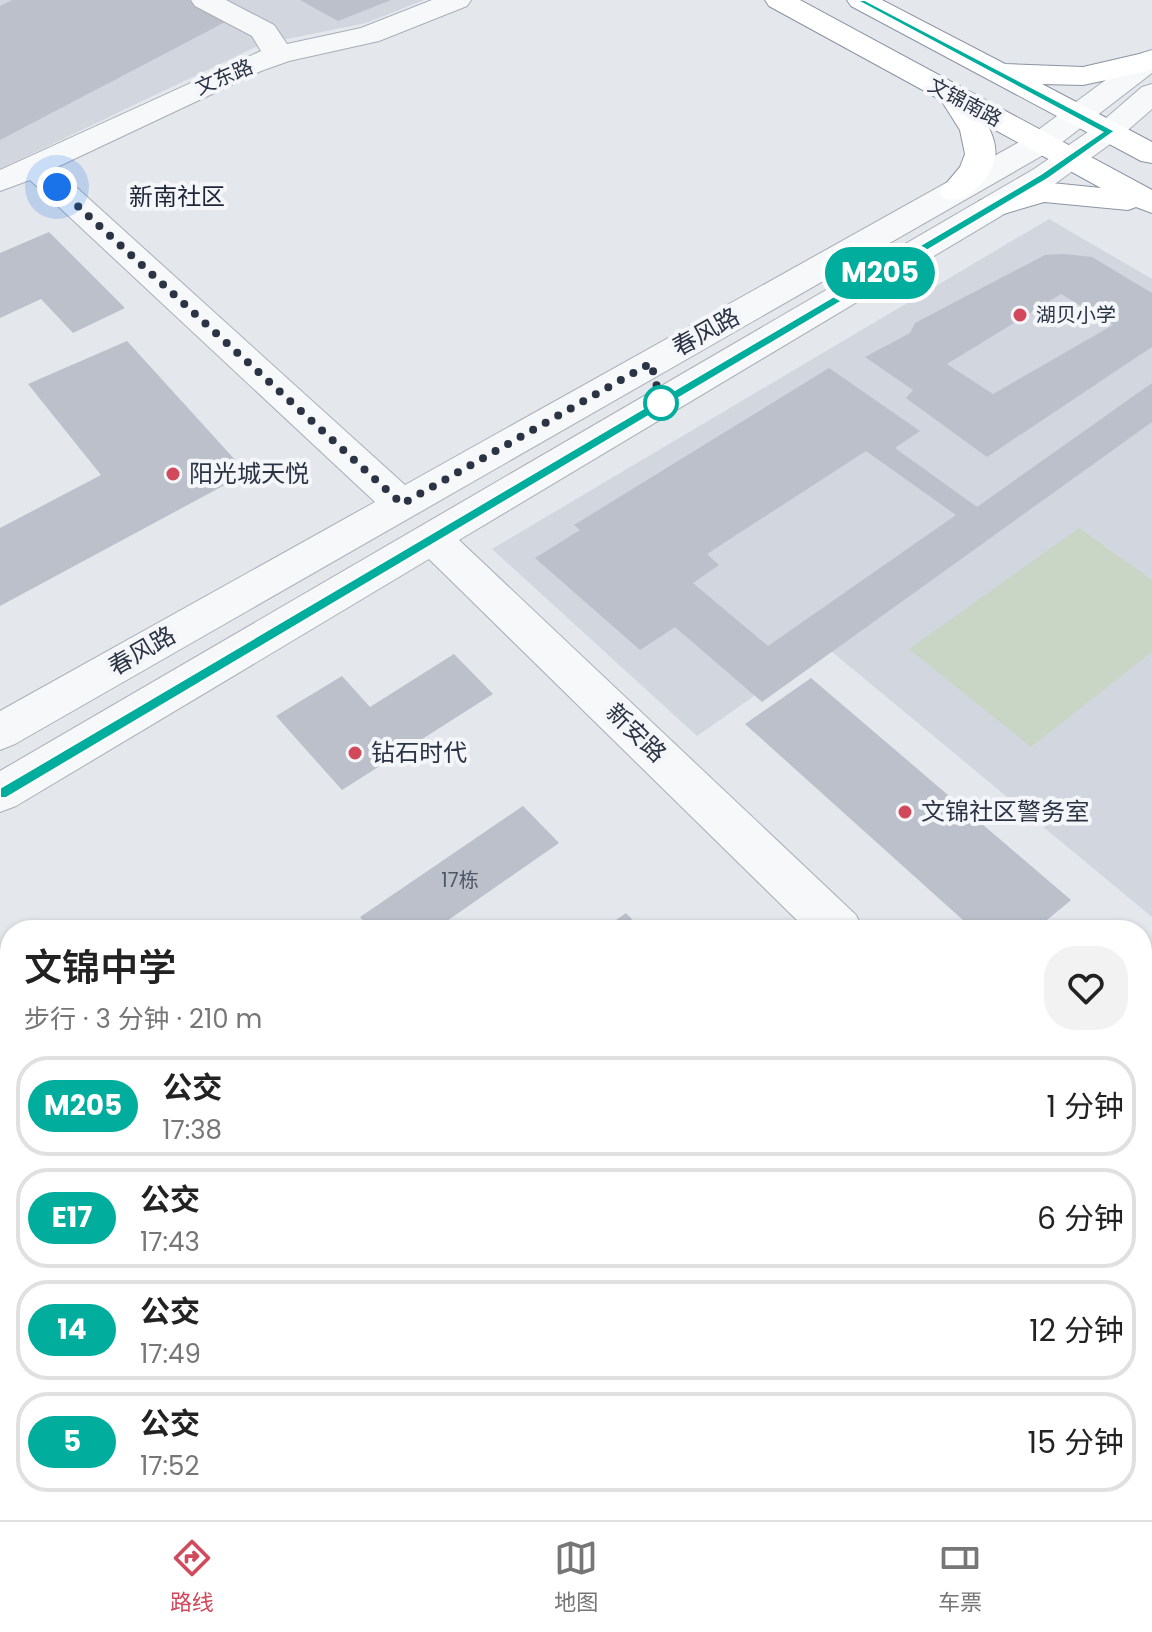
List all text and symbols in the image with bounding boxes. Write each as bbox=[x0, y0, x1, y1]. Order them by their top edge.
street label: 文东路 bbox=[191, 52, 257, 102]
street label: 文锦南路 bbox=[923, 71, 1007, 133]
your location bbox=[37, 167, 77, 207]
district label: 新南社区 bbox=[129, 180, 225, 213]
line badge: M205 bbox=[824, 247, 936, 299]
text: M205 bbox=[841, 253, 919, 292]
street label: 春风路 bbox=[666, 300, 745, 363]
place label: 湖贝小学 bbox=[1036, 301, 1116, 329]
marker: 湖贝小学 bbox=[1011, 306, 1029, 324]
unlabelled marker bbox=[644, 386, 678, 420]
place label: 阳光城天悦 bbox=[189, 457, 309, 490]
marker: 阳光城天悦 bbox=[164, 465, 182, 483]
street label: 春风路 bbox=[102, 618, 181, 683]
street label: 新安路 bbox=[599, 696, 674, 770]
place label: 钻石时代 bbox=[371, 736, 467, 769]
marker: 钻石时代 bbox=[346, 744, 364, 762]
place label: 文锦社区警务室 bbox=[921, 795, 1089, 828]
marker: 文锦社区警务室 bbox=[896, 803, 914, 821]
house number: 17栋 bbox=[441, 866, 479, 894]
text: 文锦中学 bbox=[24, 941, 176, 994]
button: heart bbox=[1044, 946, 1128, 1030]
text: 步行 · 3 分钟 · 210 m bbox=[24, 1001, 262, 1037]
text: 公交 bbox=[162, 1066, 222, 1109]
text: 1 分钟 bbox=[1046, 1085, 1124, 1128]
text: M205 bbox=[44, 1086, 122, 1125]
text: 17:38 bbox=[162, 1112, 222, 1148]
text: 公交 bbox=[140, 1178, 200, 1221]
text: 6 分钟 bbox=[1037, 1197, 1124, 1240]
text: E17 bbox=[52, 1198, 92, 1237]
text: 17:43 bbox=[140, 1224, 200, 1260]
text: 公交 bbox=[140, 1290, 200, 1333]
text: 12 分钟 bbox=[1029, 1309, 1124, 1352]
text: 14 bbox=[57, 1310, 87, 1349]
text: 17:49 bbox=[140, 1336, 201, 1372]
text: 公交 bbox=[140, 1402, 200, 1445]
text: 15 分钟 bbox=[1028, 1421, 1124, 1464]
text: 5 bbox=[63, 1422, 81, 1461]
text: 17:52 bbox=[140, 1448, 199, 1484]
tab: 路线 bbox=[170, 1536, 214, 1619]
tab: 地图 bbox=[554, 1536, 598, 1619]
tab: 车票 bbox=[938, 1536, 982, 1619]

